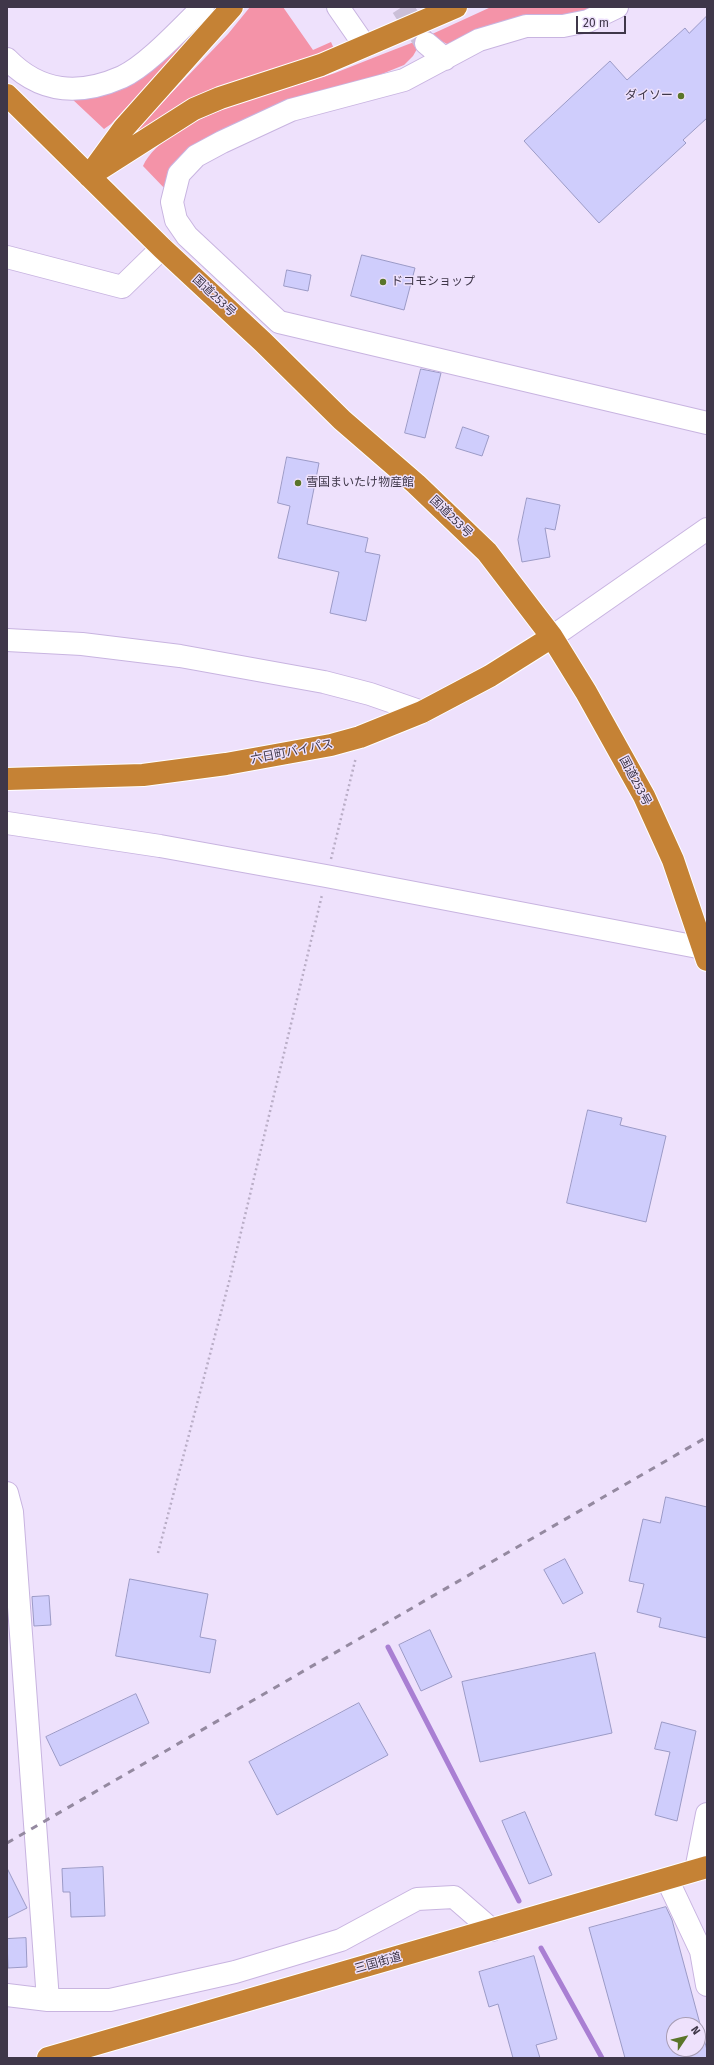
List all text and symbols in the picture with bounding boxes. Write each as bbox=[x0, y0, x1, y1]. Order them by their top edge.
scale bar bbox=[578, 8, 628, 34]
text: 20 m bbox=[583, 16, 609, 30]
place label: ダイソー bbox=[625, 89, 673, 103]
marker: ダイソー bbox=[676, 91, 686, 101]
street label: 国道253号 bbox=[189, 272, 239, 320]
place label: ドコモショップ bbox=[391, 275, 475, 289]
marker: ドコモショップ bbox=[378, 277, 388, 287]
place label: 雪国まいたけ物産館 bbox=[306, 476, 414, 490]
marker: 雪国まいたけ物産館 bbox=[293, 478, 303, 488]
street label: 国道253号 bbox=[427, 493, 475, 541]
street label: 六日町バイパス bbox=[249, 737, 335, 767]
street label: 国道253号 bbox=[616, 754, 654, 808]
street label: 三国街道 bbox=[353, 1949, 403, 1977]
north arrow bbox=[666, 2017, 706, 2057]
text: N bbox=[688, 2024, 703, 2037]

